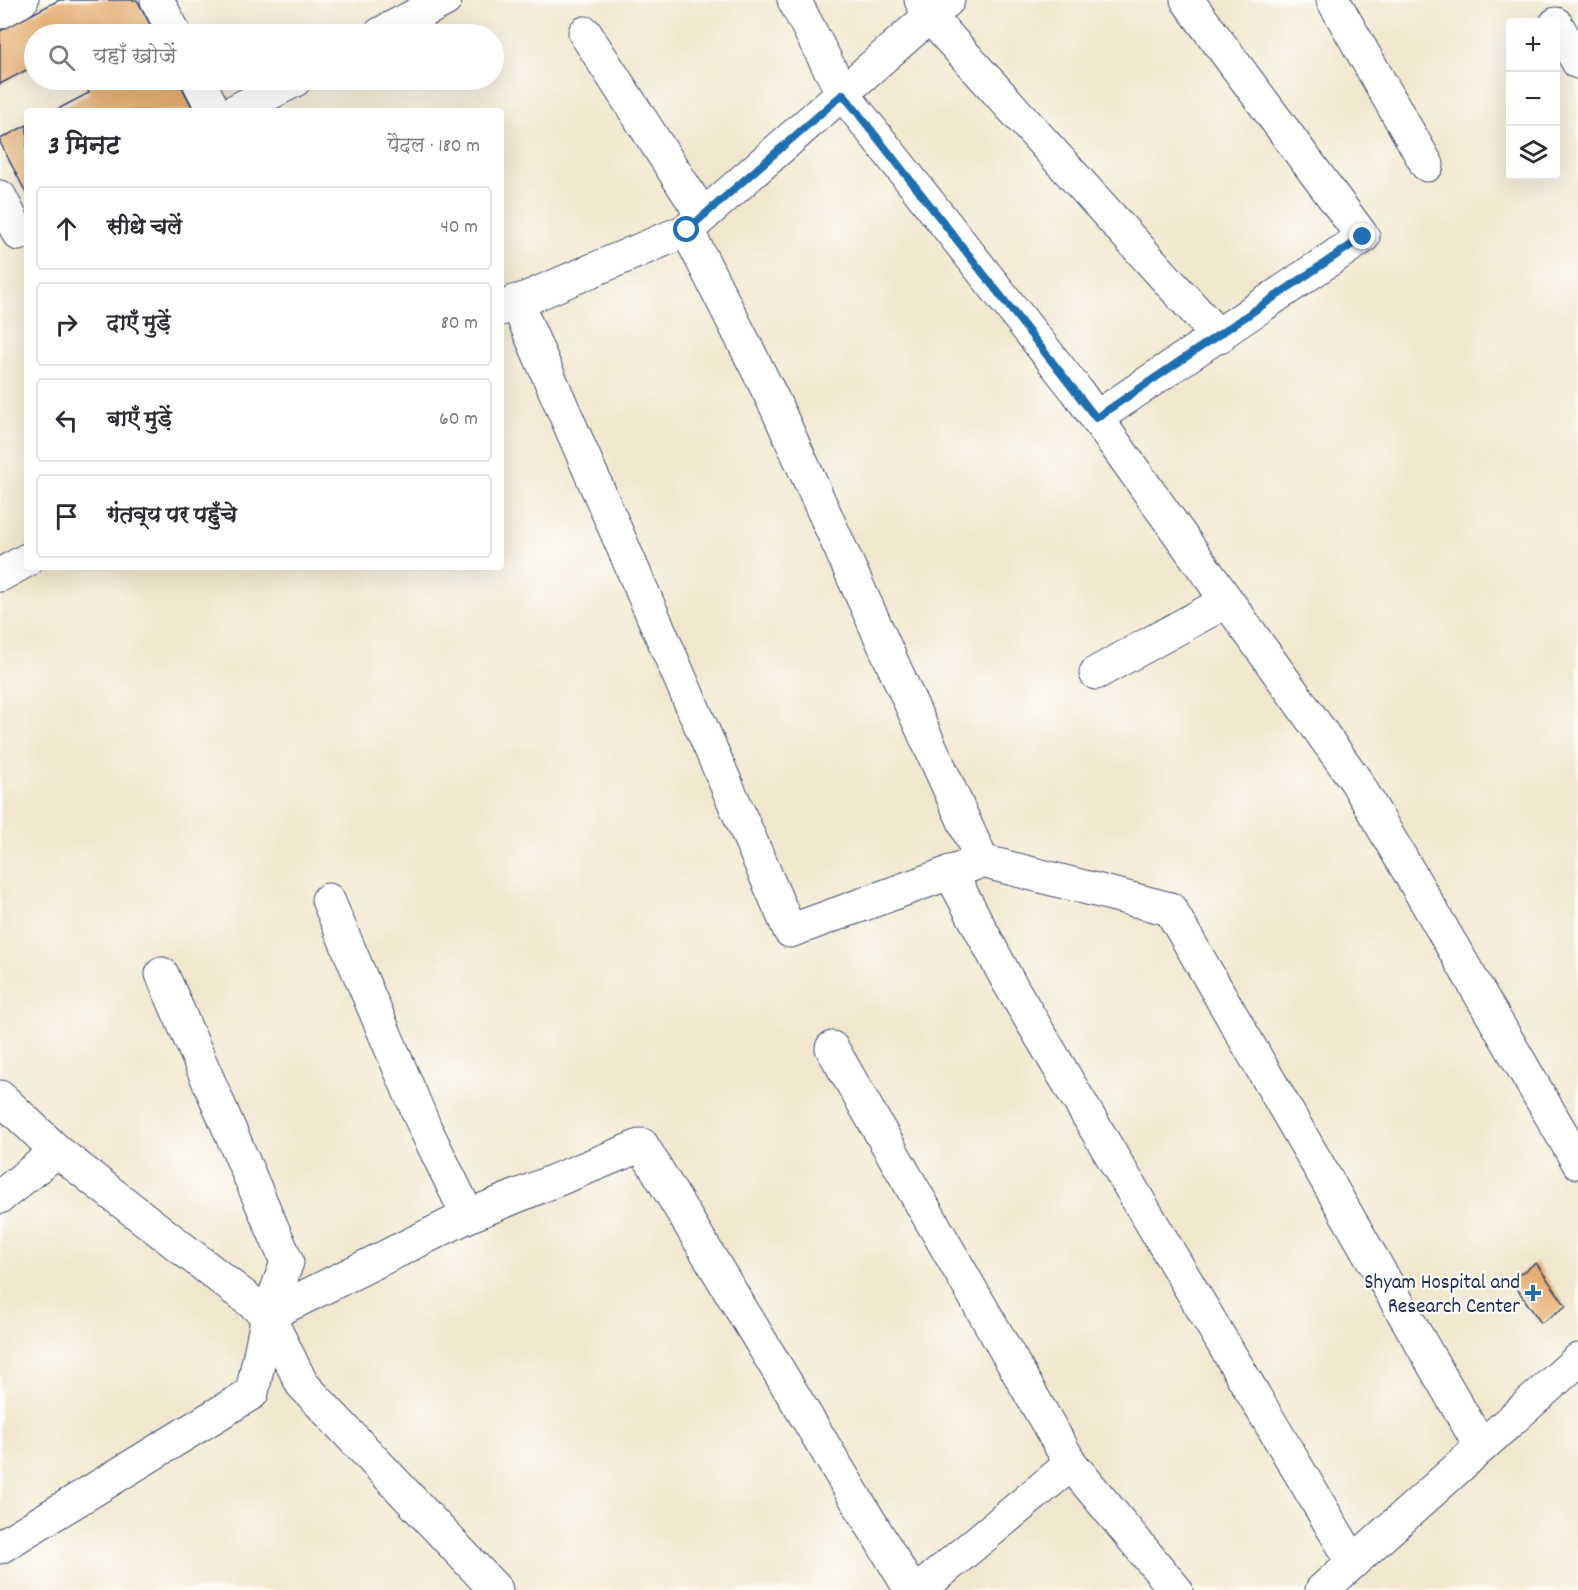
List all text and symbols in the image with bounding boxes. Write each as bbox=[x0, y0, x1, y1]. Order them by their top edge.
map controls bbox=[1506, 18, 1560, 180]
button: + bbox=[1506, 18, 1560, 72]
search box bbox=[24, 24, 504, 90]
icon: search bbox=[45, 41, 78, 74]
text: यहाँ खोजें bbox=[93, 42, 176, 73]
button: − bbox=[1506, 72, 1560, 126]
button: layers bbox=[1506, 126, 1560, 180]
text: 3 मिनट bbox=[48, 129, 120, 166]
text: पैदल · 180 m bbox=[387, 133, 480, 161]
icon: ahead bbox=[50, 212, 83, 245]
text: सीधे चलें bbox=[107, 213, 182, 244]
text: 40 m bbox=[440, 214, 478, 242]
route start bbox=[673, 216, 699, 242]
route end bbox=[1349, 223, 1375, 249]
icon: right bbox=[50, 308, 83, 341]
text: दाएँ मुड़ें bbox=[107, 309, 171, 340]
text: 80 m bbox=[441, 310, 478, 338]
icon: left bbox=[50, 404, 83, 437]
text: बाएँ मुड़ें bbox=[107, 405, 172, 436]
text: 60 m bbox=[439, 406, 478, 434]
icon: arrive bbox=[50, 500, 83, 533]
text: गंतव्य पर पहुँचे bbox=[107, 501, 237, 532]
place label: Shyam Hospital and Research Center bbox=[1364, 1269, 1520, 1323]
marker: Shyam Hospital and Research Center bbox=[1524, 1284, 1542, 1302]

